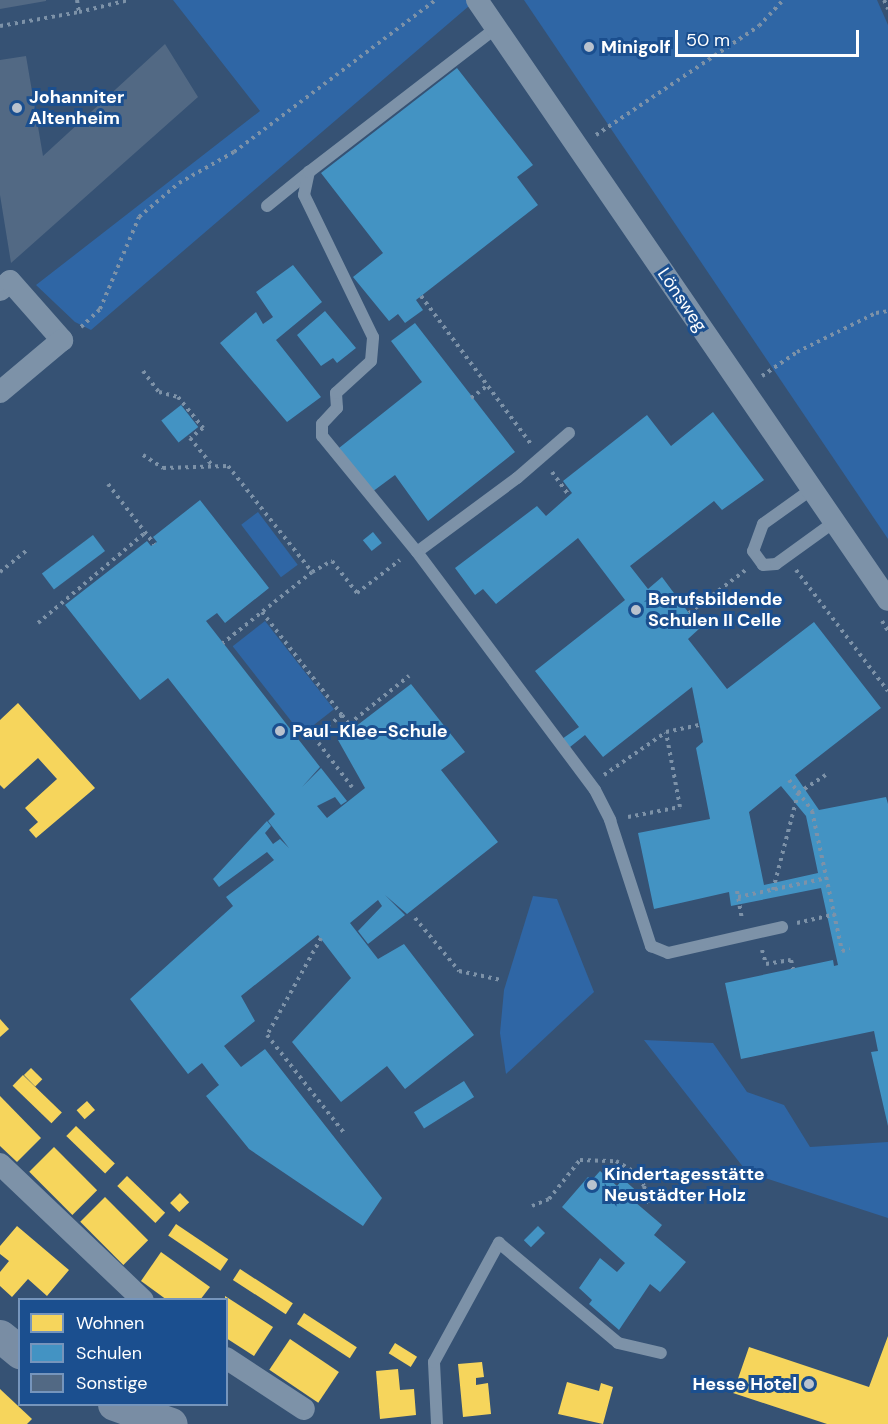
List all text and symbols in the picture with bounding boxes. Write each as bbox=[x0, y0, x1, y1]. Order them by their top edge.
scale bar bbox=[678, 18, 862, 56]
text: 50 m bbox=[686, 28, 730, 52]
place label: Minigolf bbox=[601, 36, 671, 58]
marker: Minigolf bbox=[582, 40, 596, 54]
place label: Johanniter Altenheim bbox=[29, 87, 124, 130]
marker: Johanniter Altenheim bbox=[10, 101, 24, 115]
street label: Lönsweg bbox=[653, 264, 711, 336]
place label: Berufsbildende Schulen II Celle bbox=[648, 589, 783, 632]
marker: Berufsbildende Schulen II Celle bbox=[629, 603, 643, 617]
place label: Paul-Klee-Schule bbox=[292, 720, 448, 742]
marker: Paul-Klee-Schule bbox=[273, 724, 287, 738]
place label: Kindertagesstätte Neustädter Holz bbox=[604, 1164, 765, 1206]
marker: Kindertagesstätte Neustädter Holz bbox=[585, 1178, 599, 1192]
legend bbox=[18, 1298, 228, 1406]
text: Wohnen bbox=[76, 1311, 144, 1335]
text: Schulen bbox=[76, 1341, 142, 1365]
text: Sonstige bbox=[76, 1371, 147, 1395]
place label: Hesse Hotel bbox=[692, 1373, 797, 1395]
marker: Hesse Hotel bbox=[802, 1377, 816, 1391]

